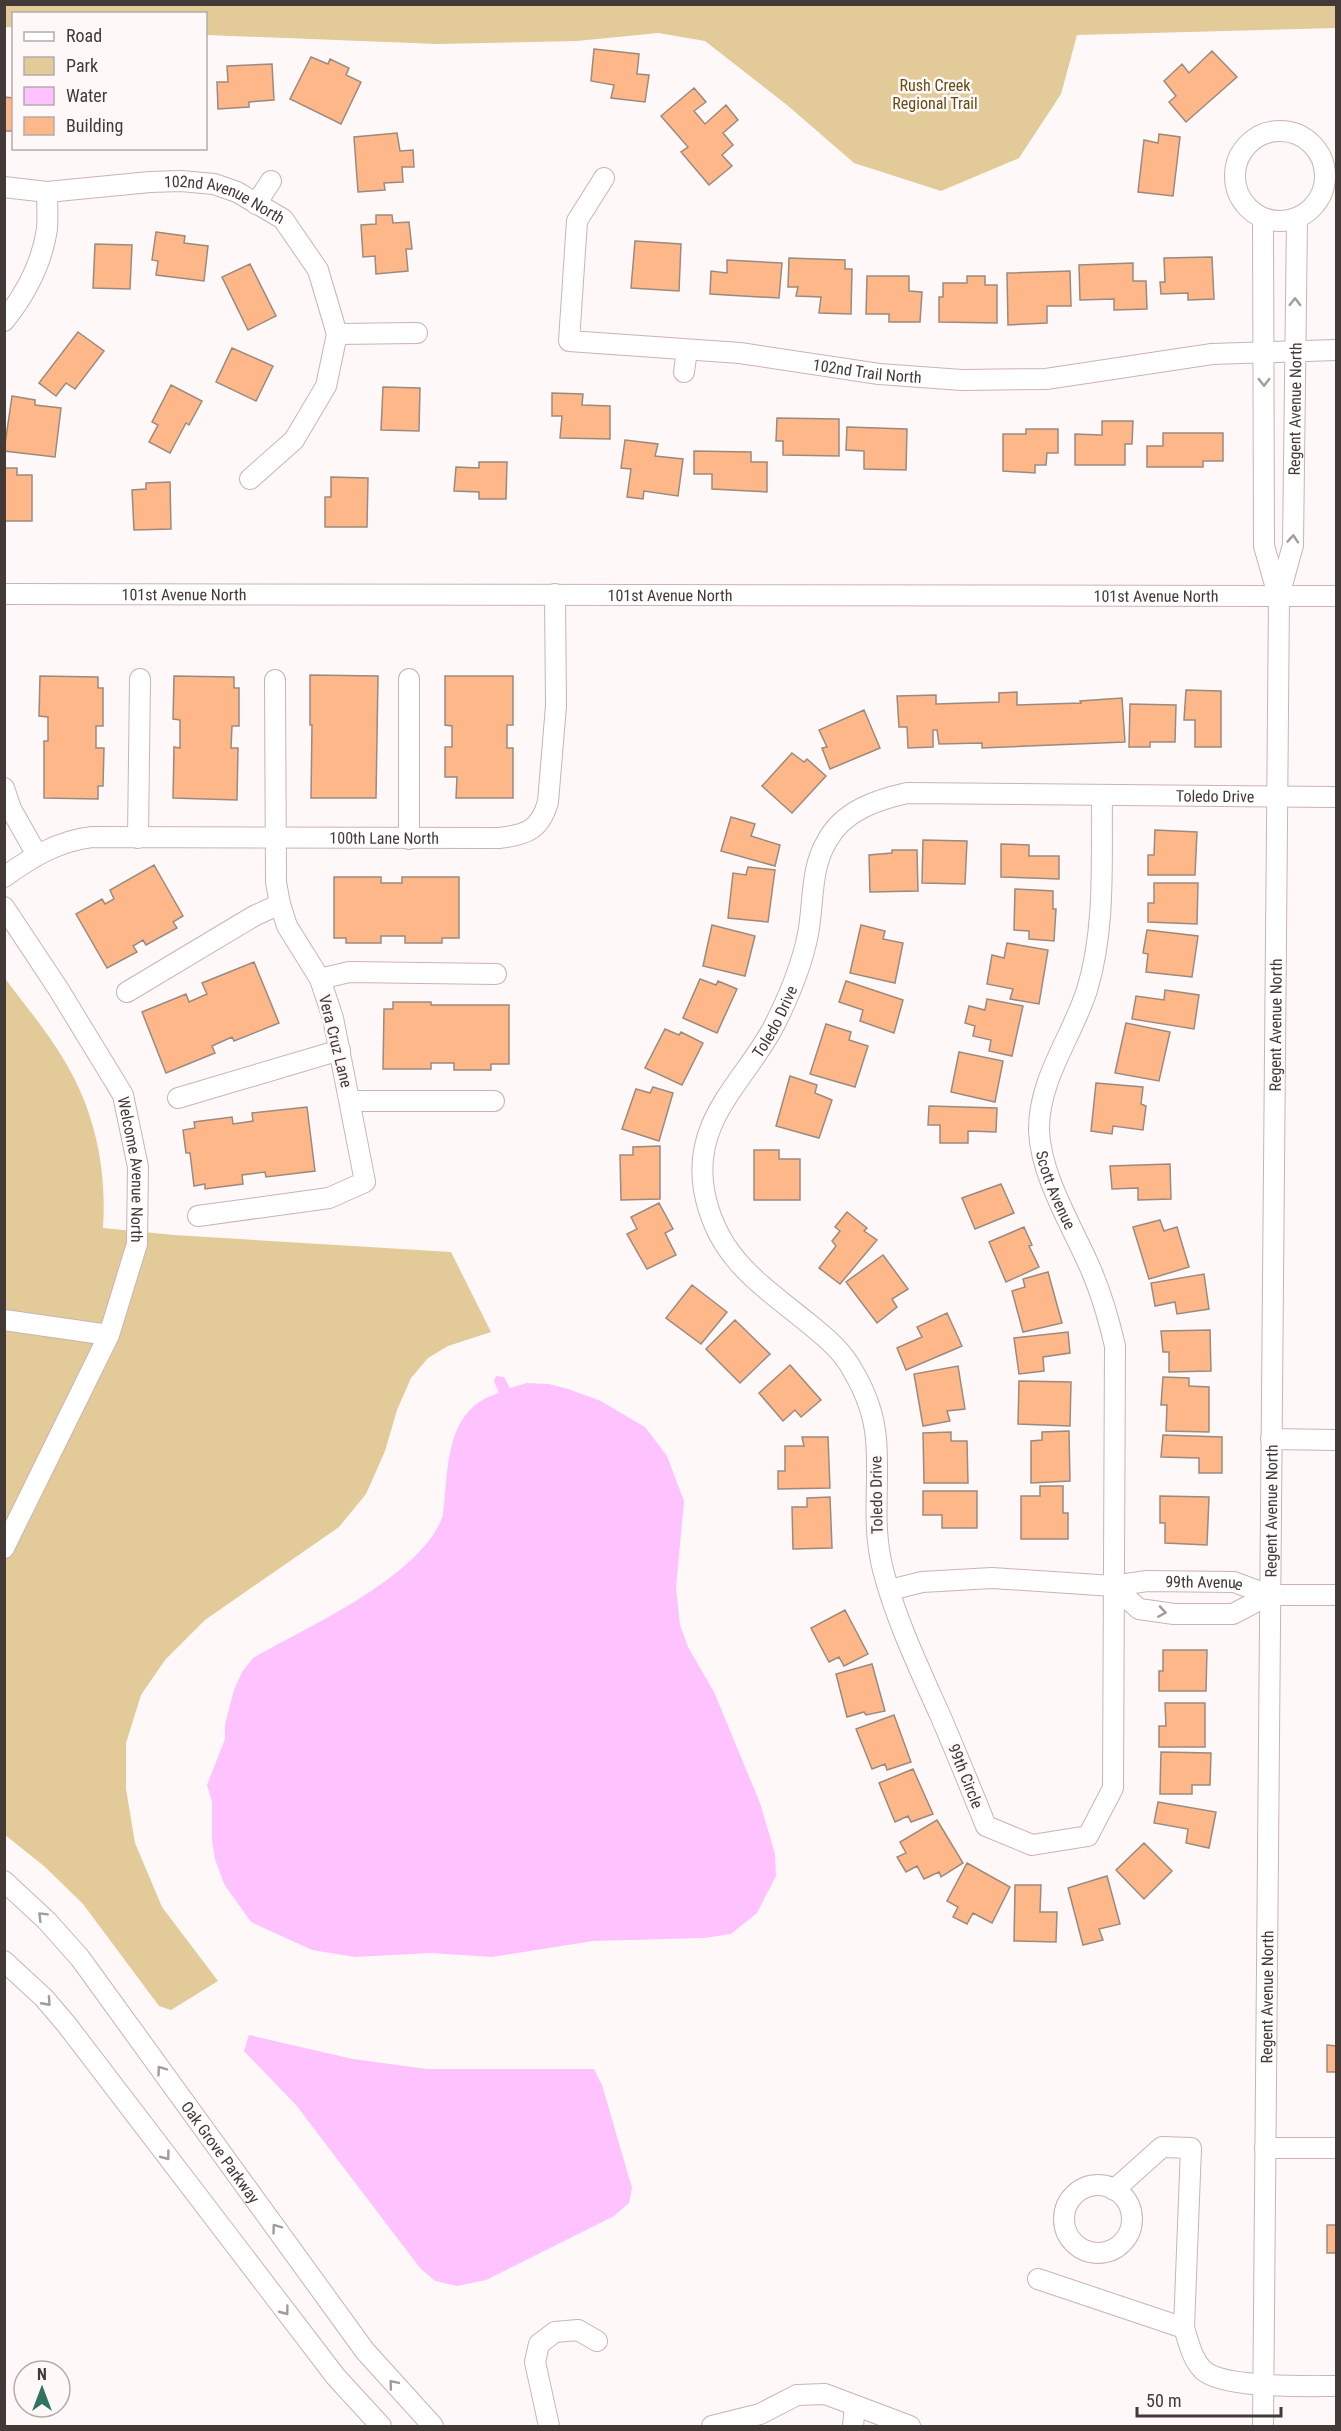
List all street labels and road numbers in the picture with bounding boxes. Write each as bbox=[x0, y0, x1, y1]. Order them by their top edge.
street label: 102nd Avenue North bbox=[164, 172, 288, 228]
street label: Regent Avenue North bbox=[1285, 342, 1305, 476]
street label: 102nd Trail North bbox=[811, 355, 922, 387]
street label: 101st Avenue North bbox=[122, 585, 246, 604]
street label: 101st Avenue North bbox=[608, 586, 732, 605]
street label: 101st Avenue North bbox=[1094, 587, 1218, 606]
street label: Toledo Drive bbox=[1176, 787, 1254, 806]
street label: 100th Lane North bbox=[329, 829, 439, 848]
street label: Regent Avenue North bbox=[1266, 958, 1286, 1092]
street label: Toledo Drive bbox=[748, 983, 801, 1061]
street label: Vera Cruz Lane bbox=[315, 993, 356, 1089]
street label: Welcome Avenue North bbox=[114, 1095, 147, 1243]
street label: Scott Avenue bbox=[1032, 1149, 1080, 1233]
street label: Regent Avenue North bbox=[1261, 1444, 1282, 1578]
street label: Toledo Drive bbox=[866, 1456, 887, 1534]
street label: 99th Avenue bbox=[1165, 1572, 1246, 1595]
street label: 99th Circle bbox=[944, 1741, 987, 1811]
street label: Regent Avenue North bbox=[1257, 1930, 1277, 2064]
street label: Oak Grove Parkway bbox=[177, 2098, 264, 2207]

